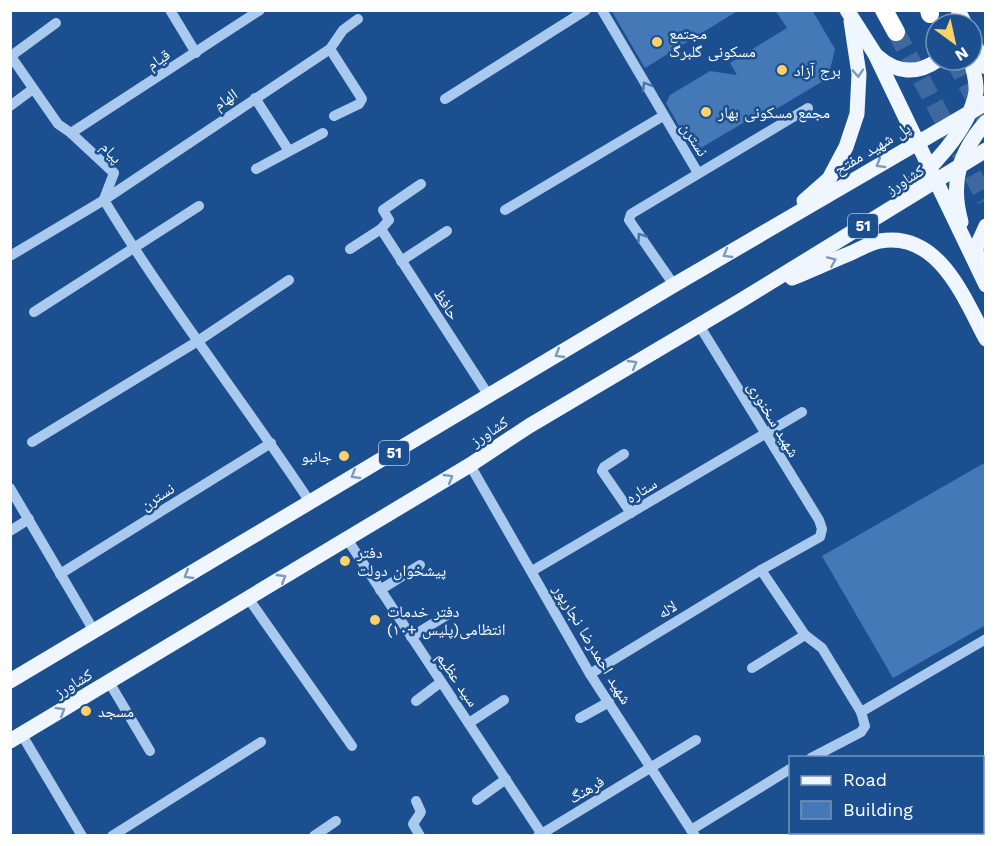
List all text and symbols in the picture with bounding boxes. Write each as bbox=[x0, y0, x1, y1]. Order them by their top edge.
north arrow bbox=[924, 12, 984, 72]
place label: مجتمع مسکونی گلبرگ bbox=[669, 24, 756, 62]
marker: مجتمع مسکونی گلبرگ bbox=[650, 35, 664, 49]
text: N bbox=[952, 43, 972, 65]
street label: قیام bbox=[143, 45, 174, 75]
place label: برج آزاد bbox=[794, 61, 841, 81]
marker: برج آزاد bbox=[775, 63, 789, 77]
one-way arrow bbox=[852, 69, 865, 78]
one-way arrow bbox=[642, 82, 653, 93]
street label: الهام bbox=[210, 85, 242, 115]
place label: مجمع مسکونی بهار bbox=[717, 103, 830, 123]
marker: مجمع مسکونی بهار bbox=[699, 105, 713, 119]
street label: پل شهید مفتح bbox=[831, 118, 915, 180]
street label: نسترن bbox=[676, 119, 712, 160]
street label: پیام bbox=[96, 137, 127, 168]
one-way arrow bbox=[876, 156, 886, 168]
street label: کشاورز bbox=[882, 160, 928, 199]
road number: 51 bbox=[848, 214, 878, 238]
one-way arrow bbox=[637, 232, 648, 243]
one-way arrow bbox=[722, 247, 733, 259]
one-way arrow bbox=[825, 256, 836, 268]
street label: حافظ bbox=[430, 285, 464, 323]
one-way arrow bbox=[555, 346, 565, 358]
one-way arrow bbox=[627, 360, 637, 372]
street label: شهید سخنوری bbox=[743, 378, 804, 461]
street label: کشاورز bbox=[466, 412, 512, 451]
road number: 51 bbox=[379, 441, 409, 465]
place label: جانبو bbox=[301, 447, 332, 466]
marker: جانبو bbox=[337, 449, 351, 463]
one-way arrow bbox=[351, 468, 361, 480]
one-way arrow bbox=[443, 474, 453, 485]
street label: ستاره bbox=[622, 474, 660, 507]
street label: نسترن bbox=[137, 479, 178, 515]
place label: دفتر پیشخوان دولت bbox=[356, 543, 446, 581]
marker: دفتر پیشخوان دولت bbox=[338, 554, 352, 568]
one-way arrow bbox=[184, 568, 194, 580]
one-way arrow bbox=[276, 574, 286, 586]
street label: شهید احمدرضا نجارپور bbox=[549, 580, 636, 708]
street label: لاله bbox=[654, 596, 680, 622]
place label: دفتر خدمات انتظامی(پلیس +۱۰) bbox=[387, 602, 506, 640]
marker: دفتر خدمات انتظامی(پلیس +۱۰) bbox=[368, 613, 382, 627]
street label: سید عظیم bbox=[432, 648, 483, 711]
street label: کشاورز bbox=[50, 665, 96, 703]
place label: مسجد bbox=[98, 702, 134, 721]
marker: مسجد bbox=[79, 704, 93, 718]
one-way arrow bbox=[55, 707, 65, 719]
legend bbox=[789, 756, 984, 834]
text: Road bbox=[843, 769, 887, 790]
street label: فرهنگ bbox=[565, 771, 608, 807]
text: Building bbox=[843, 799, 913, 820]

